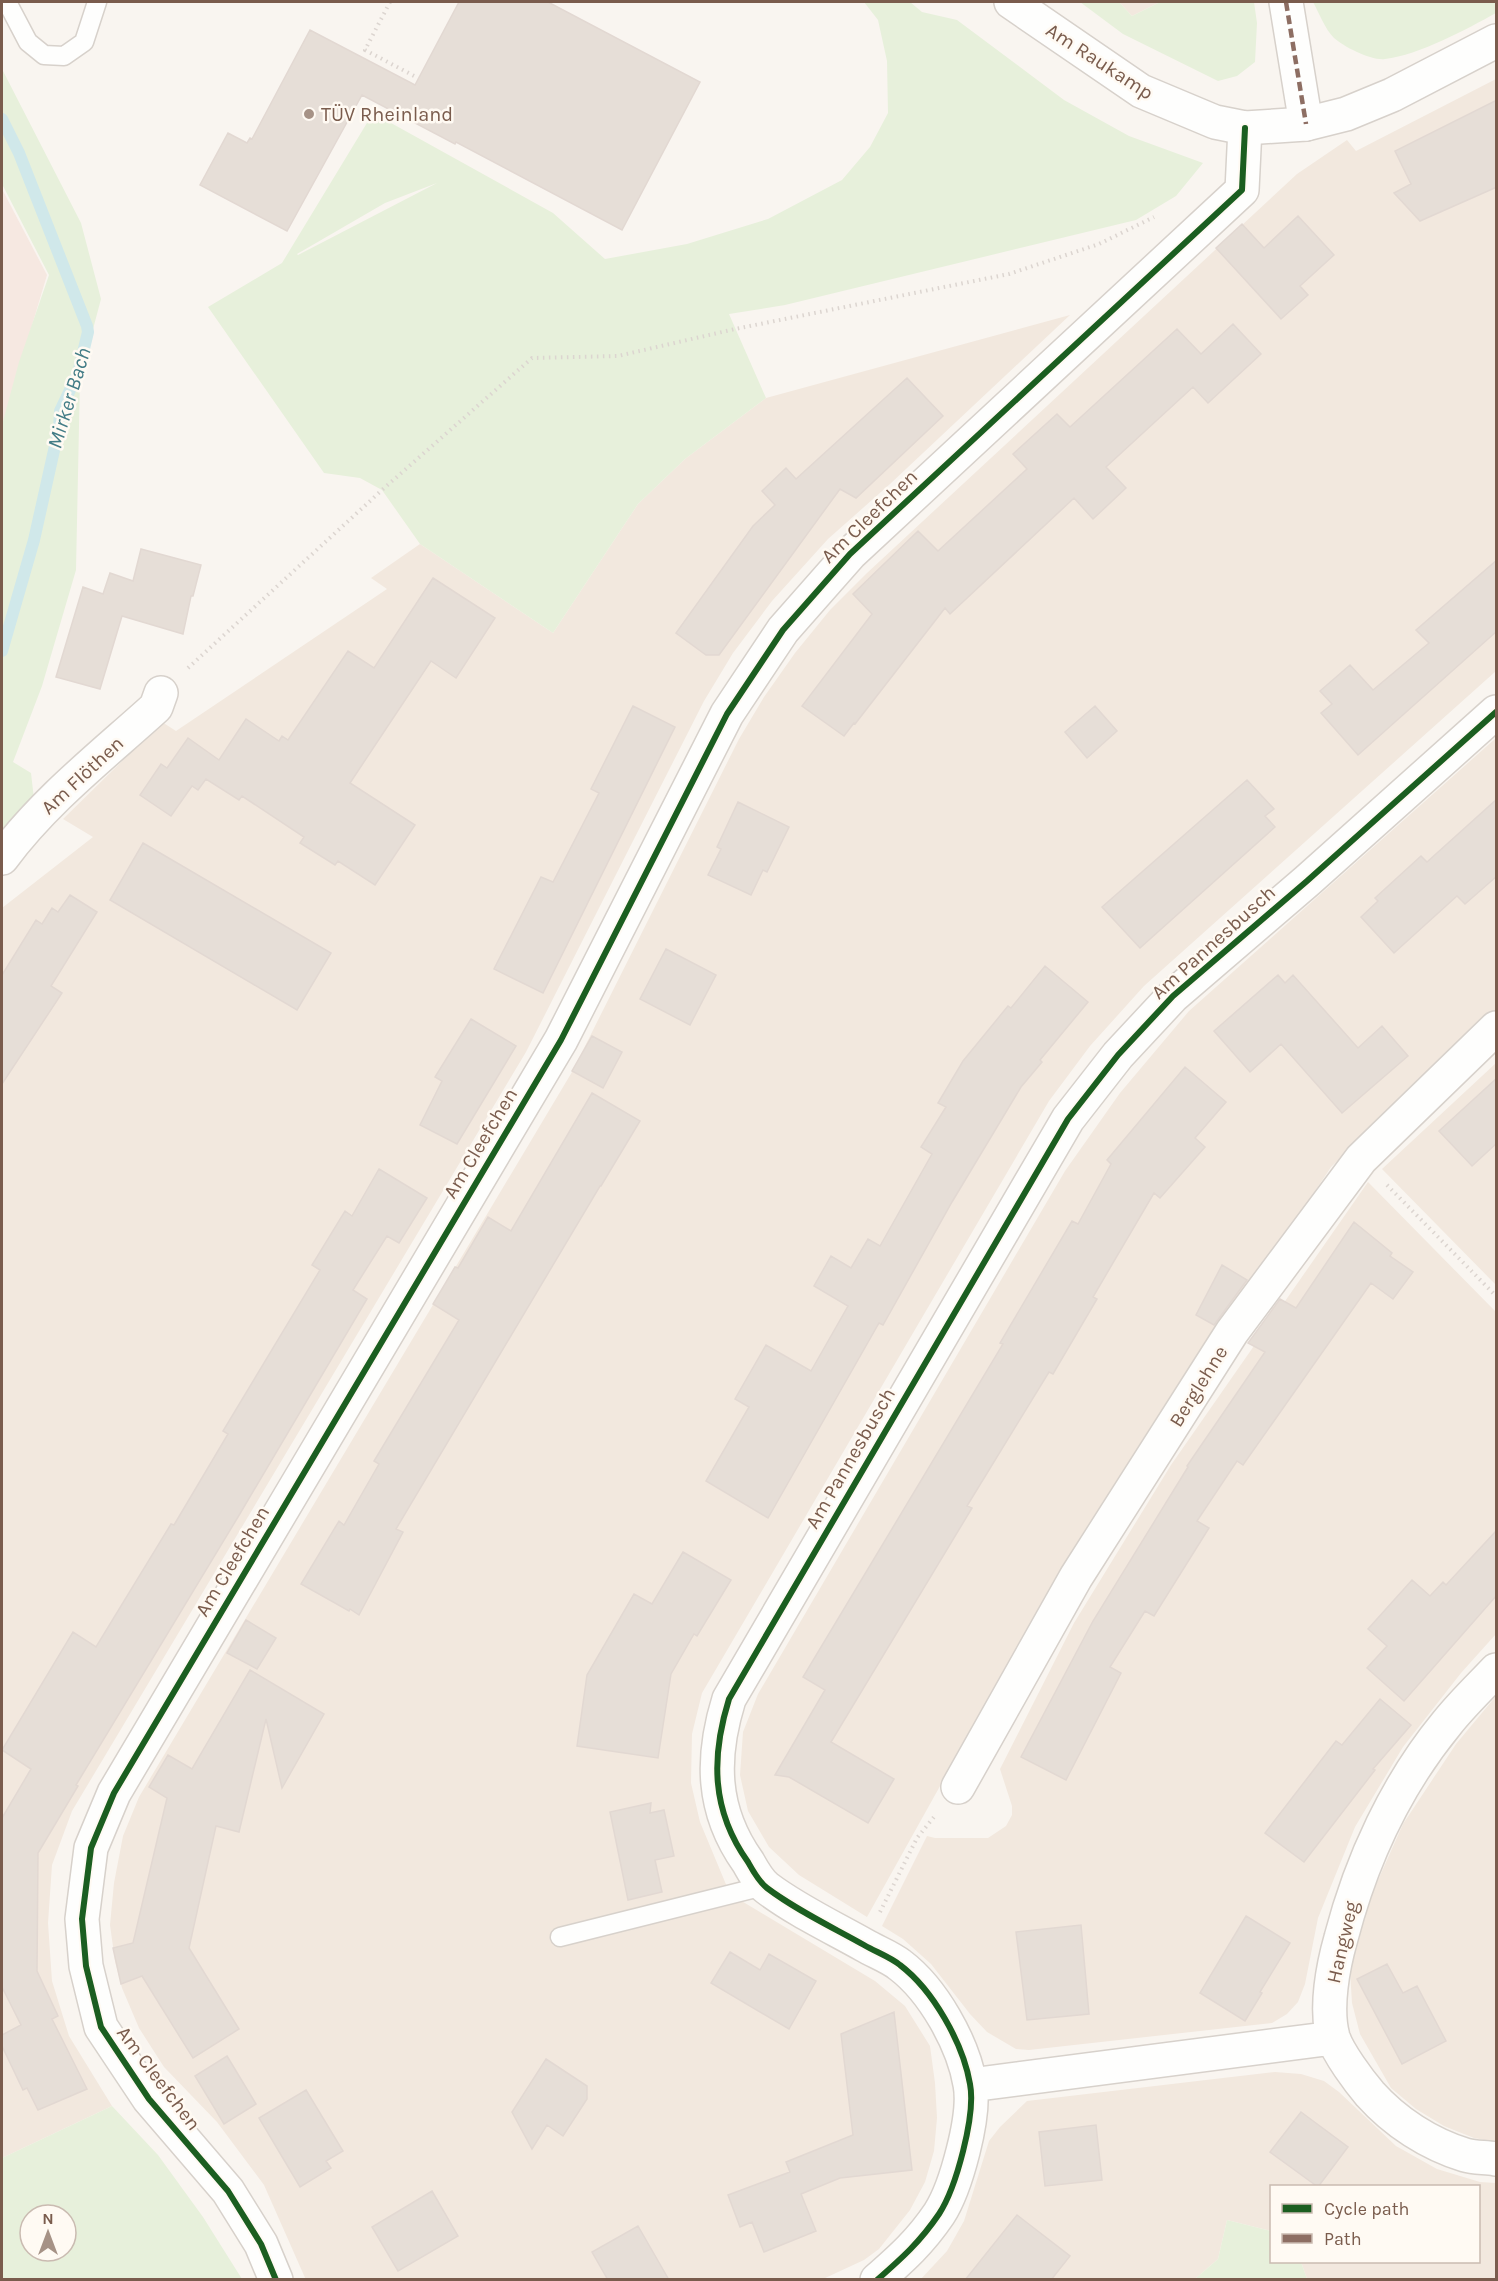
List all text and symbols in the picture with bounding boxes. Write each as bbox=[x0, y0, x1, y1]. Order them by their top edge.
street label: Am Raukamp bbox=[1042, 18, 1158, 105]
place label: TÜV Rheinland bbox=[321, 103, 453, 126]
marker: TÜV Rheinland bbox=[302, 107, 316, 121]
water label: Mirker Bach bbox=[42, 345, 96, 451]
street label: Am Cleefchen bbox=[817, 465, 922, 568]
street label: Am Flöthen bbox=[37, 732, 128, 819]
street label: Am Pannesbusch bbox=[1147, 881, 1280, 1004]
street label: Am Cleefchen bbox=[438, 1084, 522, 1203]
street label: Berglehne bbox=[1165, 1342, 1232, 1431]
street label: Am Pannesbusch bbox=[801, 1384, 900, 1533]
street label: Am Cleefchen bbox=[190, 1502, 274, 1621]
street label: Hangweg bbox=[1322, 1899, 1363, 1986]
street label: Am Cleefchen bbox=[112, 2022, 205, 2135]
legend bbox=[1270, 2185, 1480, 2263]
text: Cycle path bbox=[1324, 2198, 1409, 2220]
north arrow bbox=[18, 2203, 78, 2263]
text: N bbox=[42, 2209, 54, 2228]
text: Path bbox=[1324, 2228, 1362, 2250]

